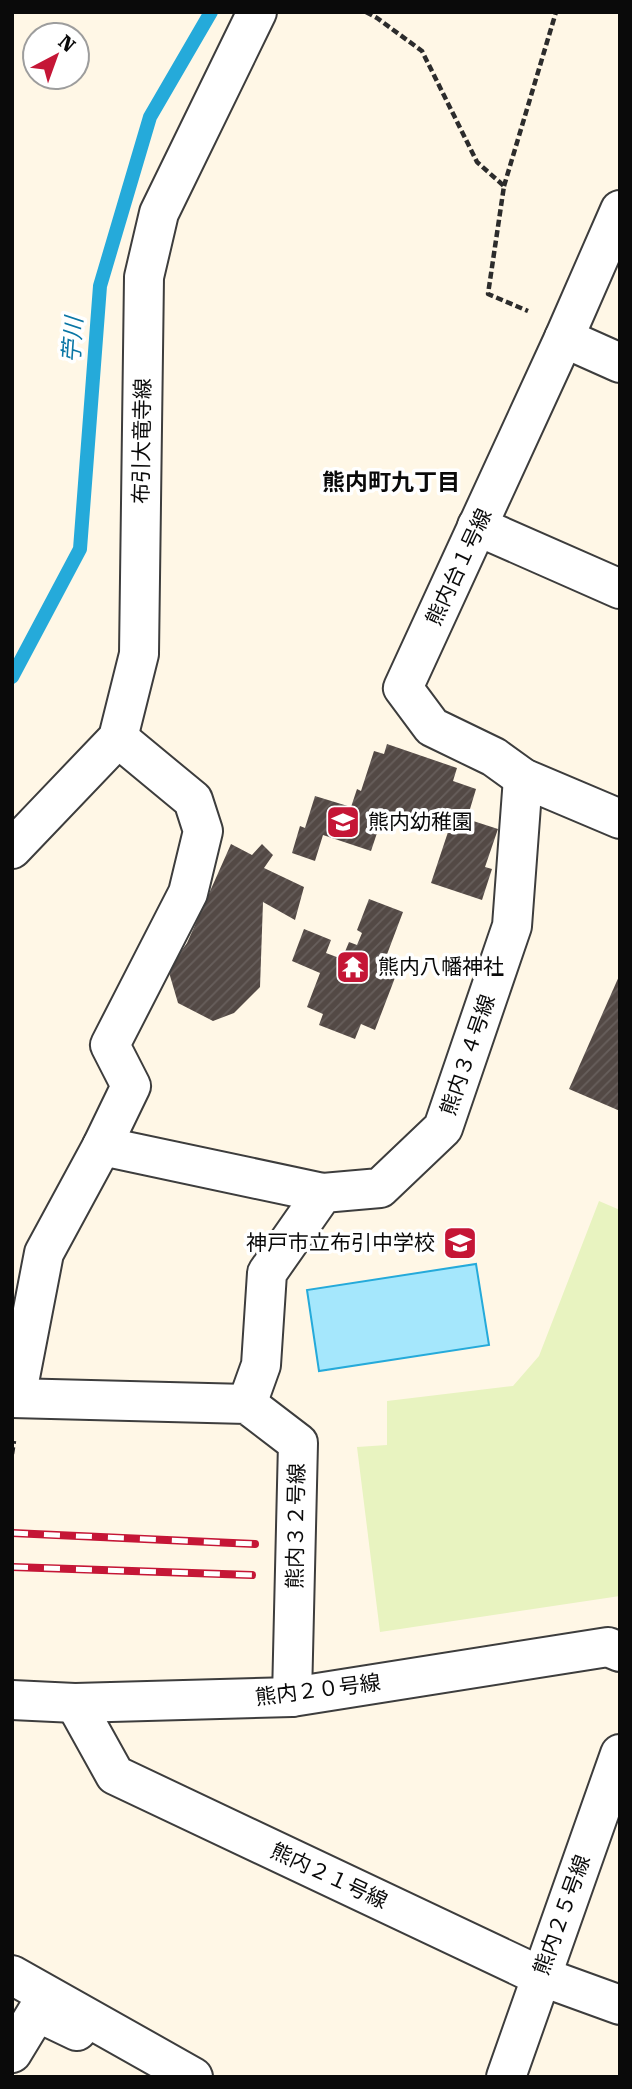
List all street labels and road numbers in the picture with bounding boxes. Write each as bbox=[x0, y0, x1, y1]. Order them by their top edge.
street label: 布引大竜寺線 bbox=[129, 378, 155, 504]
street label: 熊内台１号線 bbox=[421, 505, 497, 629]
street label: 熊内３４号線 bbox=[436, 992, 500, 1118]
street label: 熊内３２号線 bbox=[283, 1463, 309, 1589]
street label: 熊内２０号線 bbox=[254, 1670, 382, 1710]
street label: 熊内２１号線 bbox=[267, 1838, 391, 1914]
street label: 熊内２５号線 bbox=[529, 1852, 595, 1978]

